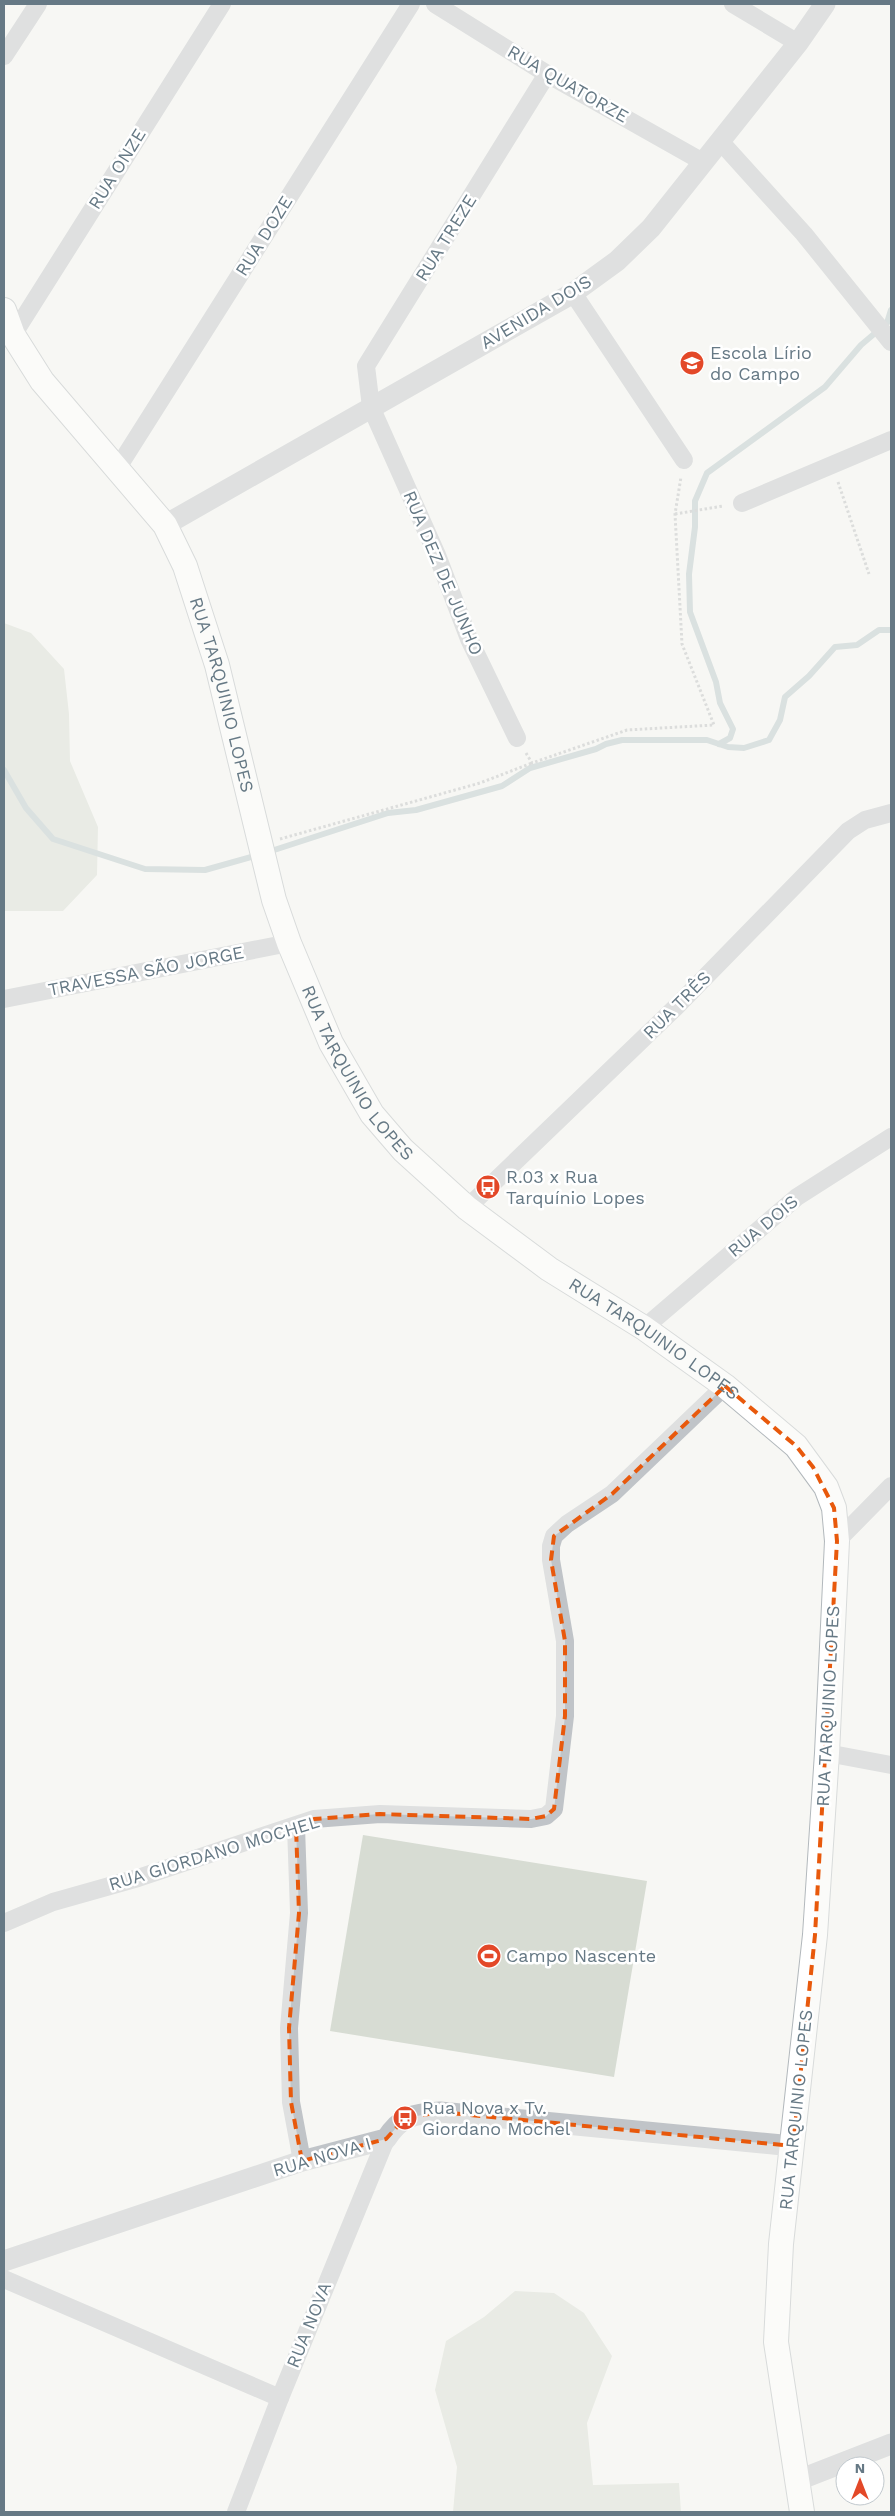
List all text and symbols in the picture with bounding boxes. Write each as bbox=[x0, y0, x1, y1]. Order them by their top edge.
street label: RUA QUATORZE bbox=[504, 40, 633, 127]
street label: RUA ONZE bbox=[84, 125, 150, 213]
street label: RUA TREZE bbox=[411, 191, 481, 285]
street label: RUA DOZE bbox=[231, 192, 296, 280]
street label: AVENIDA DOIS bbox=[476, 270, 595, 353]
place label: Escola Lírio do Campo bbox=[710, 342, 812, 384]
school or university icon: Escola Lírio do Campo bbox=[679, 350, 705, 376]
street label: RUA DEZ DE JUNHO bbox=[399, 487, 488, 658]
street label: RUA TARQUINIO LOPES bbox=[186, 594, 259, 795]
street label: TRAVESSA SÃO JORGE bbox=[46, 941, 246, 1000]
street label: RUA TRÊS bbox=[638, 966, 715, 1043]
street label: RUA TARQUINIO LOPES bbox=[298, 982, 418, 1165]
place label: R.03 x Rua Tarquínio Lopes bbox=[506, 1166, 645, 1208]
bus stop icon: R.03 x Rua Tarquínio Lopes bbox=[475, 1174, 501, 1200]
street label: RUA DOIS bbox=[723, 1190, 802, 1261]
street label: RUA TARQUINIO LOPES bbox=[565, 1273, 744, 1404]
street label: RUA TARQUINIO LOPES bbox=[812, 1605, 843, 1807]
street label: RUA GIORDANO MOCHEL bbox=[106, 1810, 322, 1895]
sports icon: Campo Nascente bbox=[476, 1943, 502, 1969]
place label: Campo Nascente bbox=[506, 1945, 656, 1966]
street label: RUA TARQUINIO LOPES bbox=[775, 2009, 816, 2211]
place label: Rua Nova x Tv. Giordano Mochel bbox=[422, 2097, 571, 2139]
bus stop icon: Rua Nova x Tv. Giordano Mochel bbox=[392, 2105, 418, 2131]
street label: RUA NOVA I bbox=[270, 2132, 373, 2181]
street label: RUA NOVA bbox=[282, 2279, 335, 2371]
north arrow bbox=[835, 2456, 885, 2506]
text: N bbox=[855, 2460, 865, 2476]

